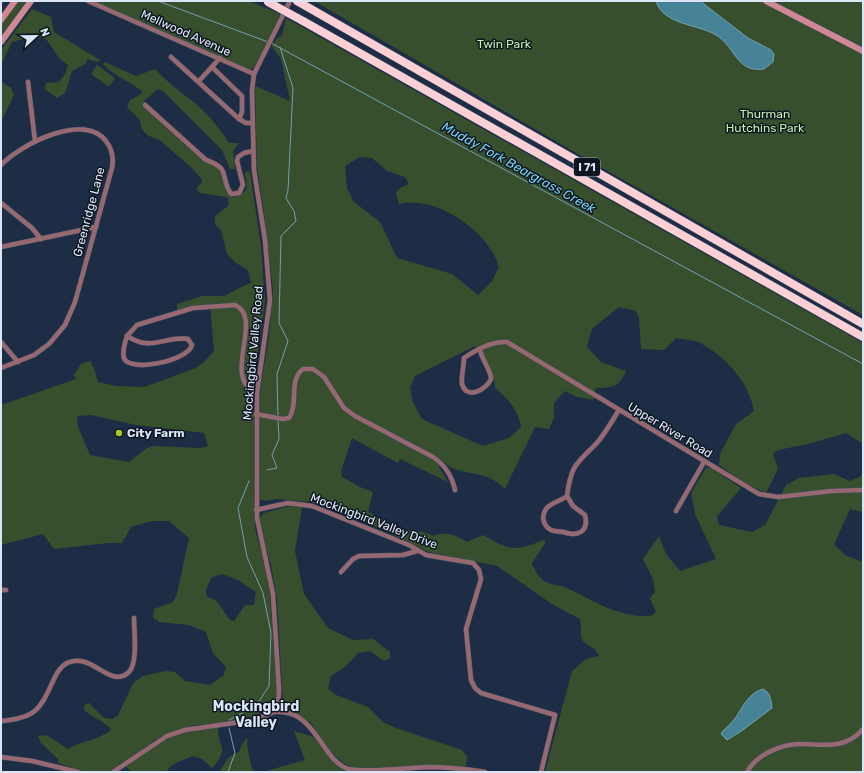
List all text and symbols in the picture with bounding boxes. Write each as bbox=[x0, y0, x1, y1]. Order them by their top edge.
street label: Mellwood Avenue bbox=[139, 7, 233, 59]
north arrow bbox=[16, 16, 56, 56]
text: N bbox=[37, 26, 52, 39]
park label: Twin Park bbox=[477, 37, 532, 51]
park label: Thurman Hutchins Park bbox=[726, 107, 805, 135]
water label: Muddy Fork Beargrass Creek bbox=[439, 119, 599, 217]
road number: I 71 bbox=[574, 158, 600, 176]
street label: Greenridge Lane bbox=[70, 165, 108, 258]
street label: Mockingbird Valley Road bbox=[240, 285, 266, 421]
street label: Upper River Road bbox=[625, 399, 715, 461]
place label: City Farm bbox=[127, 426, 185, 440]
marker: City Farm bbox=[114, 428, 124, 438]
street label: Mockingbird Valley Drive bbox=[308, 490, 440, 552]
district label: Mockingbird Valley bbox=[213, 698, 299, 731]

